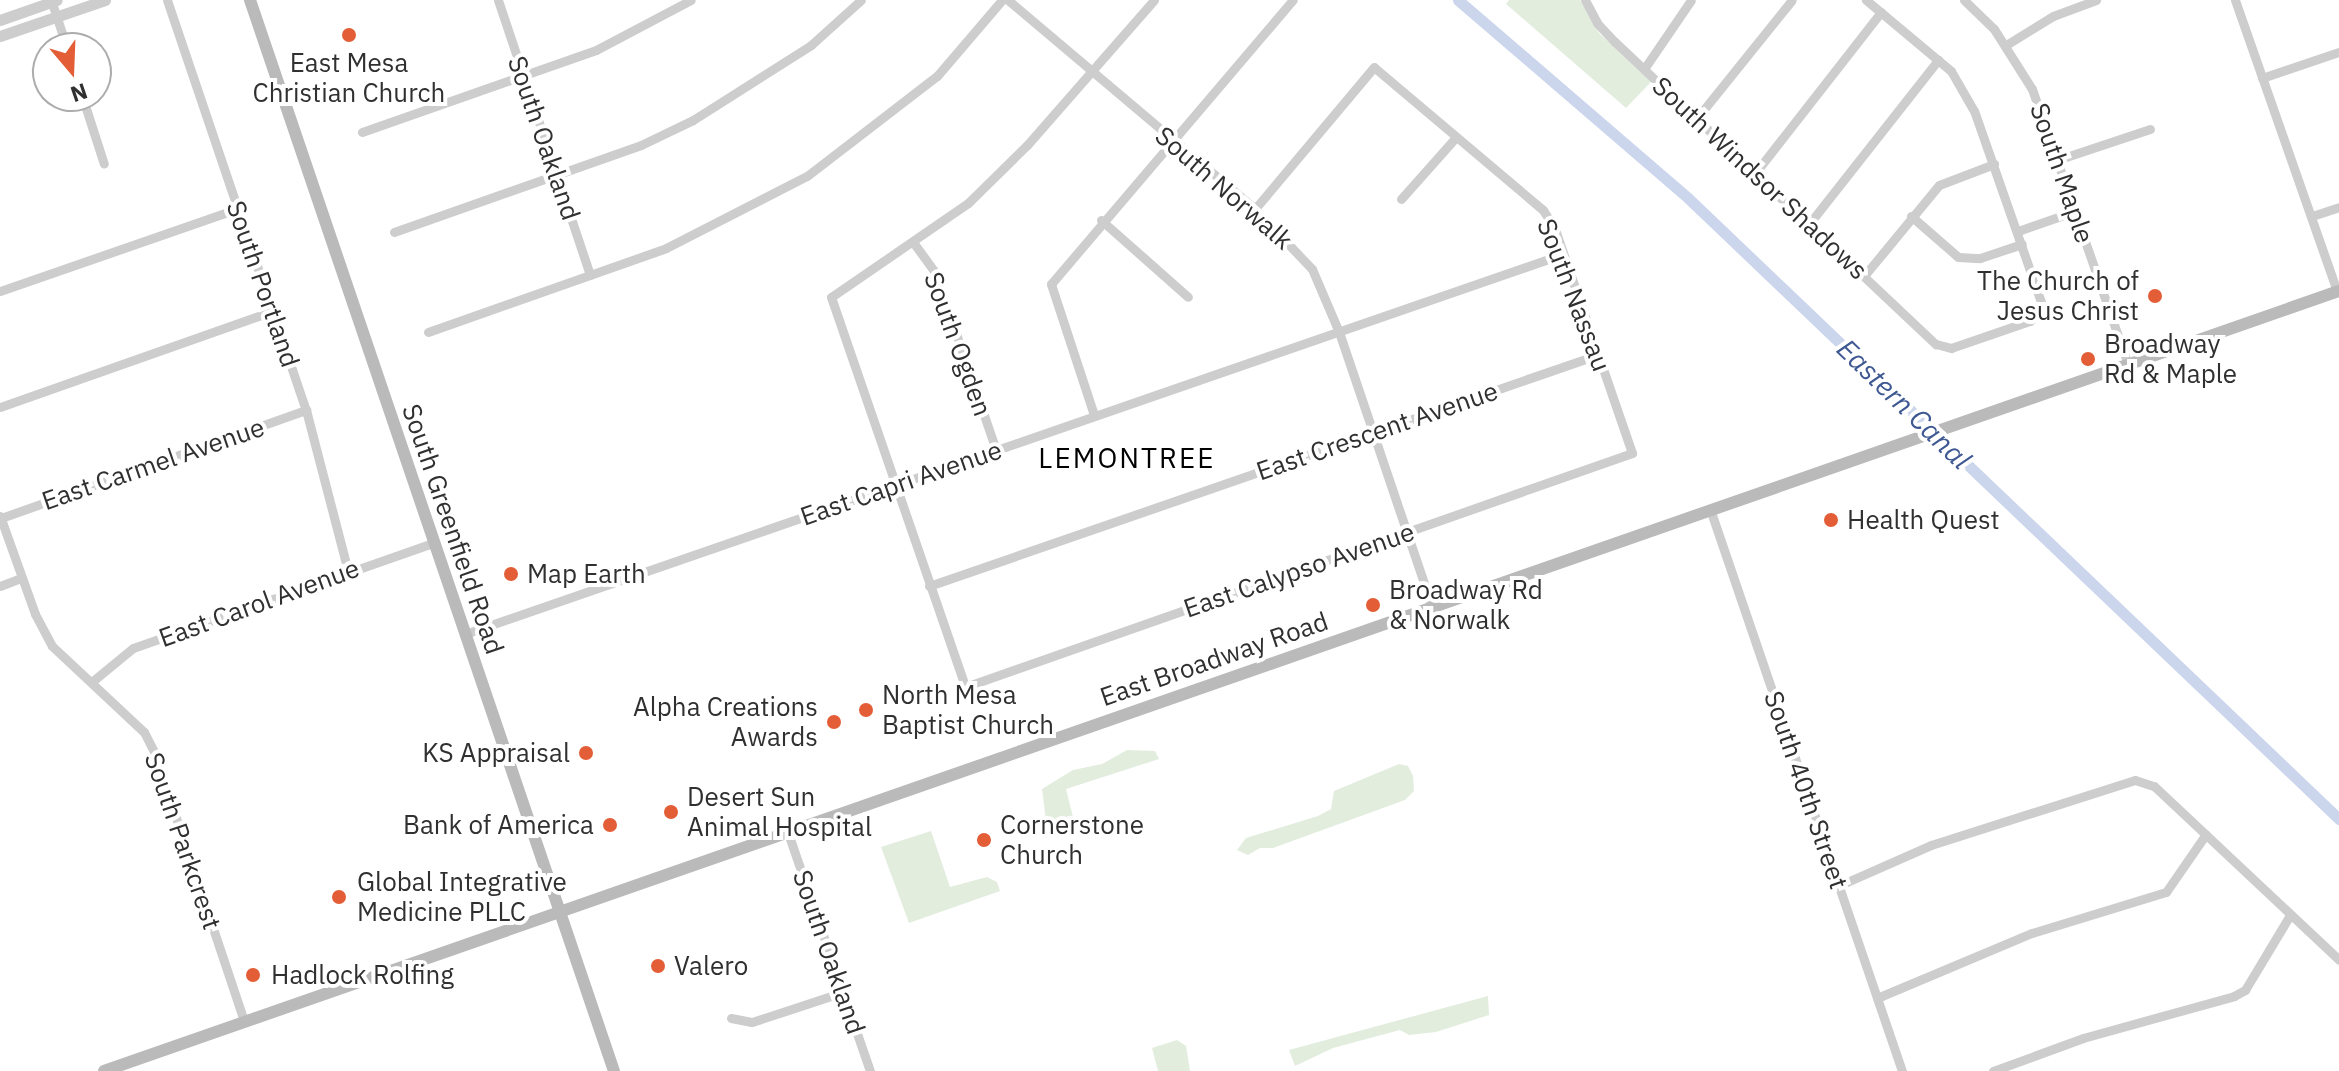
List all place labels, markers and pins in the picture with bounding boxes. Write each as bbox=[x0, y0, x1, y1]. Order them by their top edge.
marker: East Mesa Christian Church bbox=[340, 26, 358, 44]
place label: East Mesa Christian Church bbox=[253, 47, 445, 108]
place label: The Church of Jesus Christ bbox=[1977, 265, 2139, 326]
marker: The Church of Jesus Christ bbox=[2146, 287, 2164, 305]
place label: Broadway Rd & Maple bbox=[2104, 328, 2237, 390]
marker: Broadway Rd & Maple bbox=[2079, 350, 2097, 368]
place label: Health Quest bbox=[1847, 504, 2000, 536]
marker: Health Quest bbox=[1822, 511, 1840, 529]
place label: Map Earth bbox=[527, 558, 646, 590]
marker: Map Earth bbox=[502, 565, 520, 583]
place label: Broadway Rd & Norwalk bbox=[1389, 574, 1543, 636]
marker: Broadway Rd & Norwalk bbox=[1364, 596, 1382, 614]
place label: North Mesa Baptist Church bbox=[882, 679, 1054, 740]
place label: Alpha Creations Awards bbox=[633, 691, 818, 752]
marker: North Mesa Baptist Church bbox=[857, 701, 875, 719]
marker: Alpha Creations Awards bbox=[825, 713, 843, 731]
place label: KS Appraisal bbox=[422, 737, 570, 769]
marker: KS Appraisal bbox=[577, 744, 595, 762]
place label: Desert Sun Animal Hospital bbox=[687, 781, 872, 842]
marker: Desert Sun Animal Hospital bbox=[662, 803, 680, 821]
place label: Bank of America bbox=[403, 809, 594, 841]
place label: Cornerstone Church bbox=[1000, 809, 1144, 870]
marker: Bank of America bbox=[601, 816, 619, 834]
marker: Cornerstone Church bbox=[975, 831, 993, 849]
place label: Global Integrative Medicine PLLC bbox=[357, 866, 567, 928]
marker: Global Integrative Medicine PLLC bbox=[328, 886, 350, 908]
place label: Valero bbox=[674, 950, 748, 982]
marker: Valero bbox=[649, 957, 667, 975]
place label: Hadlock Rolfing bbox=[271, 959, 454, 991]
marker: Hadlock Rolfing bbox=[242, 964, 264, 986]

